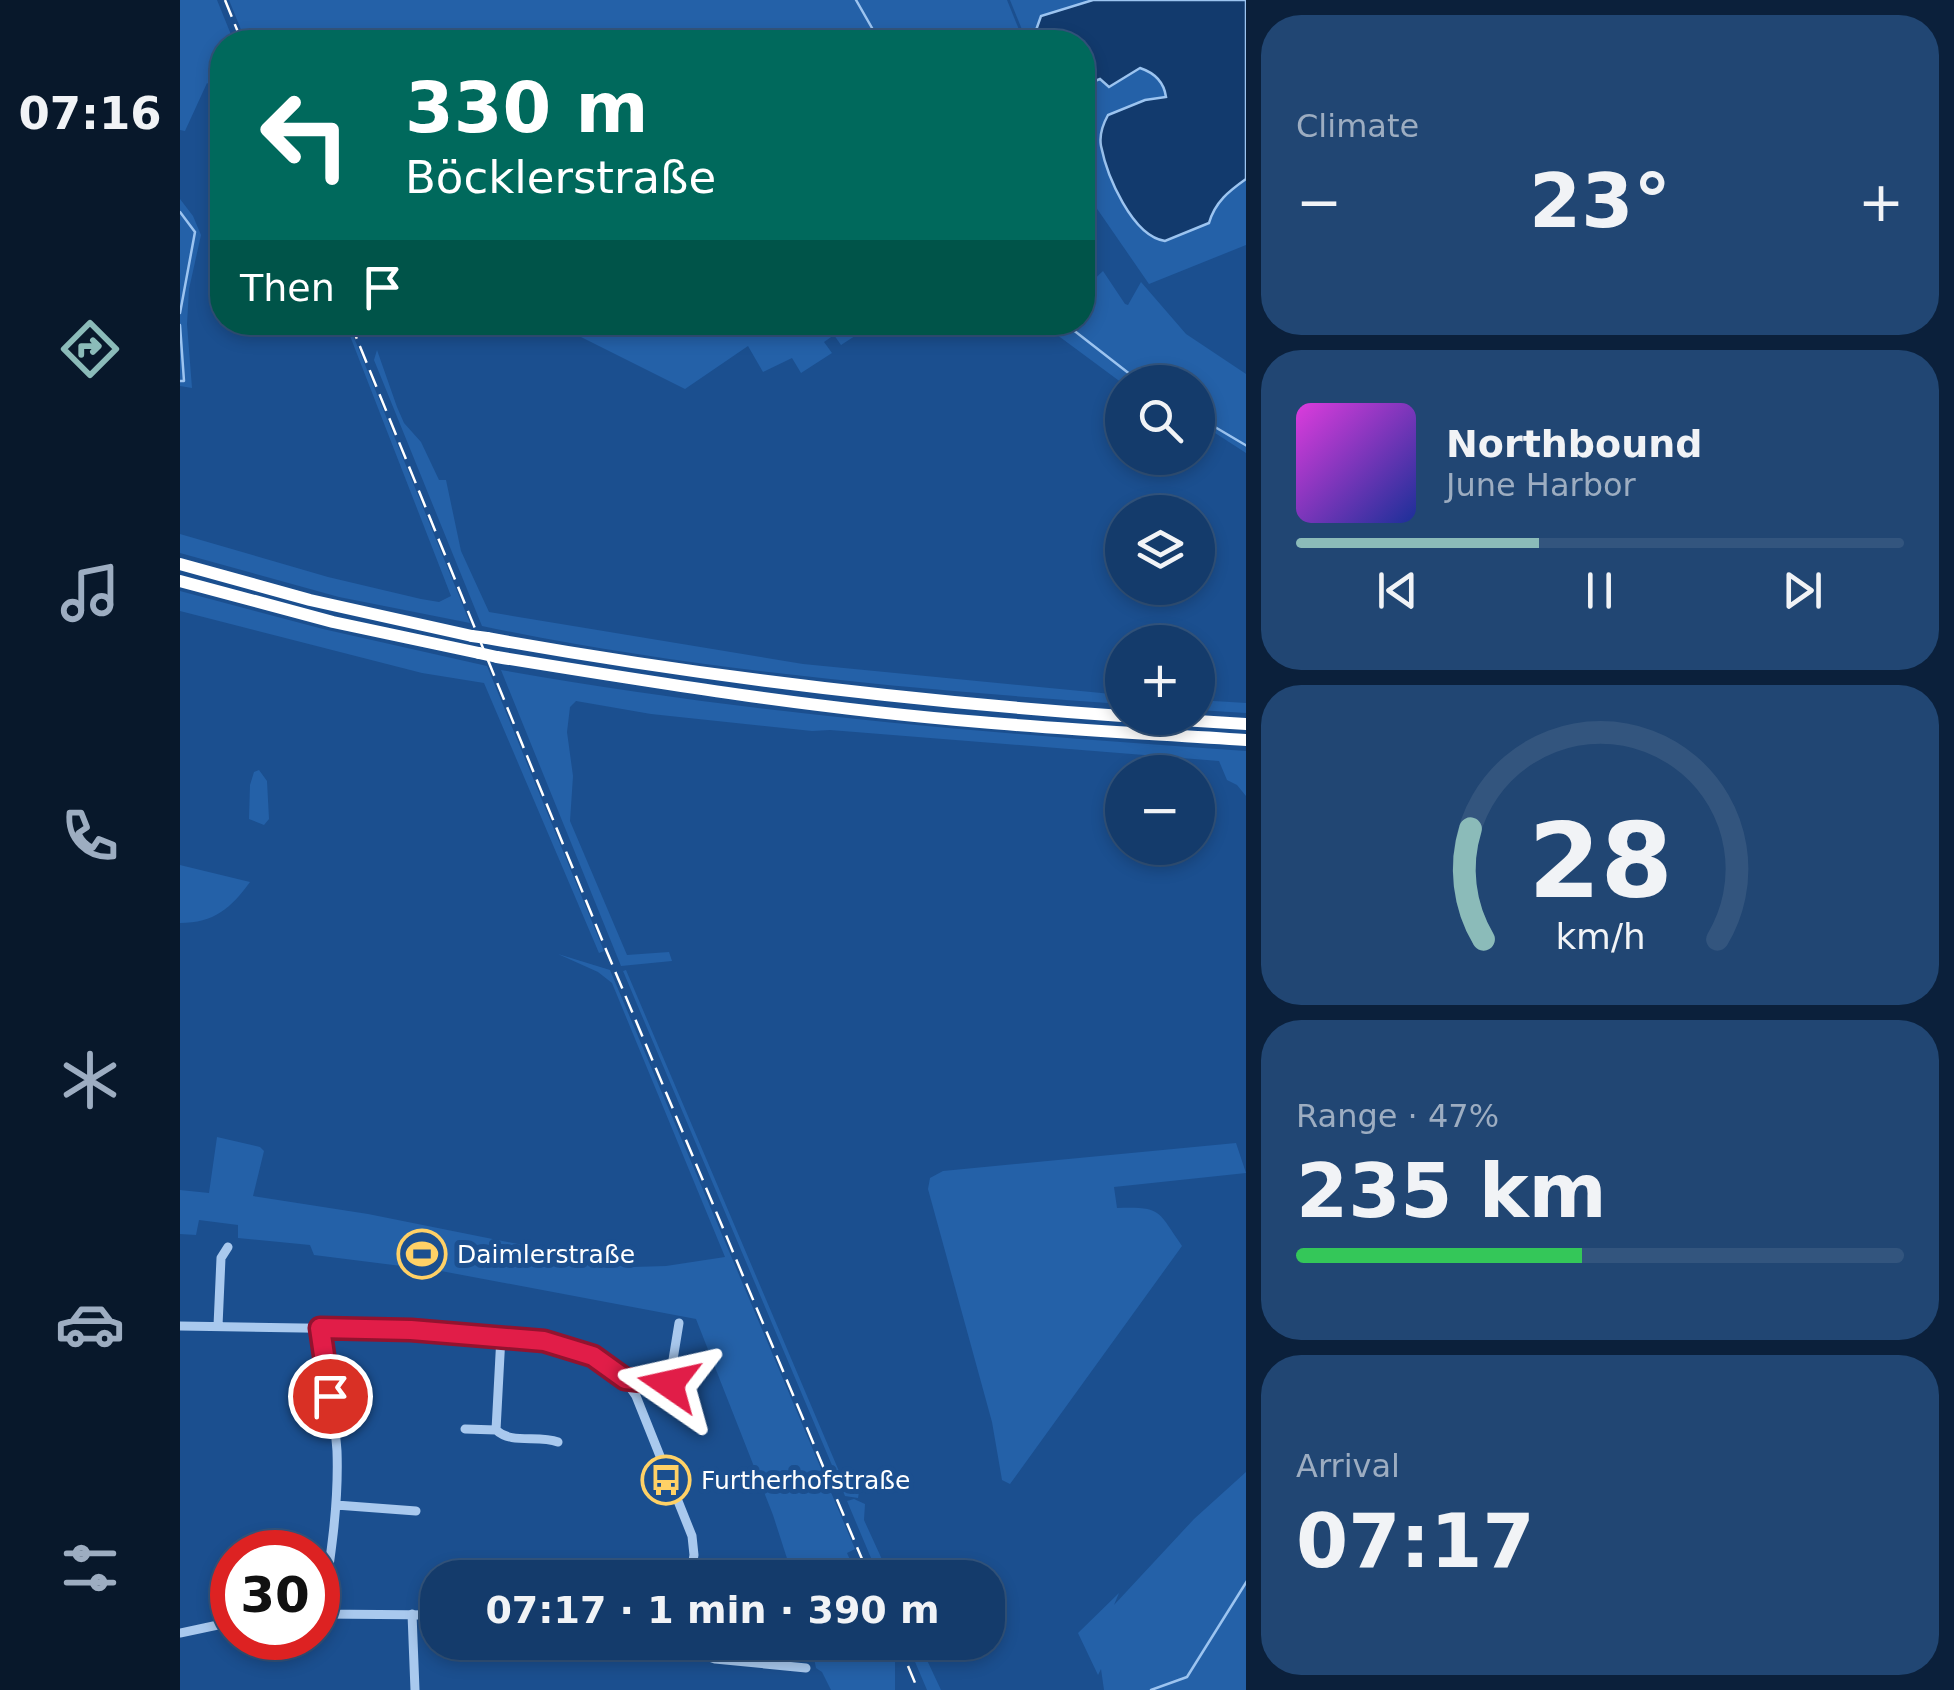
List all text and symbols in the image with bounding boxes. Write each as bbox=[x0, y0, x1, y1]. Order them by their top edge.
text: 330 m bbox=[405, 67, 648, 149]
icon: left bbox=[240, 70, 370, 200]
text: 07:16 bbox=[18, 87, 162, 140]
text: Climate bbox=[1296, 107, 1419, 145]
text: Böcklerstraße bbox=[405, 151, 716, 204]
text: 23° bbox=[1529, 157, 1671, 245]
text: − bbox=[1296, 170, 1342, 234]
text: + bbox=[1858, 170, 1904, 234]
icon: arrive bbox=[355, 260, 410, 315]
text: Then bbox=[240, 266, 335, 310]
icon: directions bbox=[55, 314, 125, 384]
map controls bbox=[1105, 365, 1215, 865]
button: search bbox=[1105, 365, 1215, 475]
text: Northbound bbox=[1446, 422, 1702, 466]
text: June Harbor bbox=[1446, 466, 1636, 504]
button: layers bbox=[1105, 495, 1215, 605]
icon: music bbox=[55, 558, 125, 628]
icon: previous bbox=[1370, 563, 1425, 618]
icon: pause bbox=[1572, 563, 1627, 618]
icon: next bbox=[1775, 563, 1830, 618]
button: + bbox=[1105, 625, 1215, 735]
button: − bbox=[1105, 755, 1215, 865]
text: 28 bbox=[1528, 800, 1672, 922]
icon: phone bbox=[55, 801, 125, 871]
text: km/h bbox=[1555, 916, 1645, 957]
icon: climate bbox=[55, 1045, 125, 1115]
text: Range · 47% bbox=[1296, 1097, 1499, 1135]
text: 235 km bbox=[1296, 1147, 1607, 1235]
sports icon: Daimlerstraße bbox=[396, 1228, 448, 1280]
place label: Daimlerstraße bbox=[457, 1240, 635, 1269]
icon: car bbox=[55, 1289, 125, 1359]
position arrow bbox=[617, 1332, 721, 1436]
pin bbox=[288, 1354, 373, 1439]
icon: arrive bbox=[303, 1369, 358, 1424]
text: Arrival bbox=[1296, 1447, 1400, 1485]
bus stop icon: Furtherhofstraße bbox=[640, 1454, 692, 1506]
place label: Furtherhofstraße bbox=[701, 1466, 911, 1495]
text: 07:17 bbox=[1296, 1497, 1535, 1585]
speed limit sign: 30 bbox=[210, 1530, 340, 1660]
icon: filters bbox=[55, 1533, 125, 1603]
text: 07:17 · 1 min · 390 m bbox=[485, 1588, 940, 1632]

